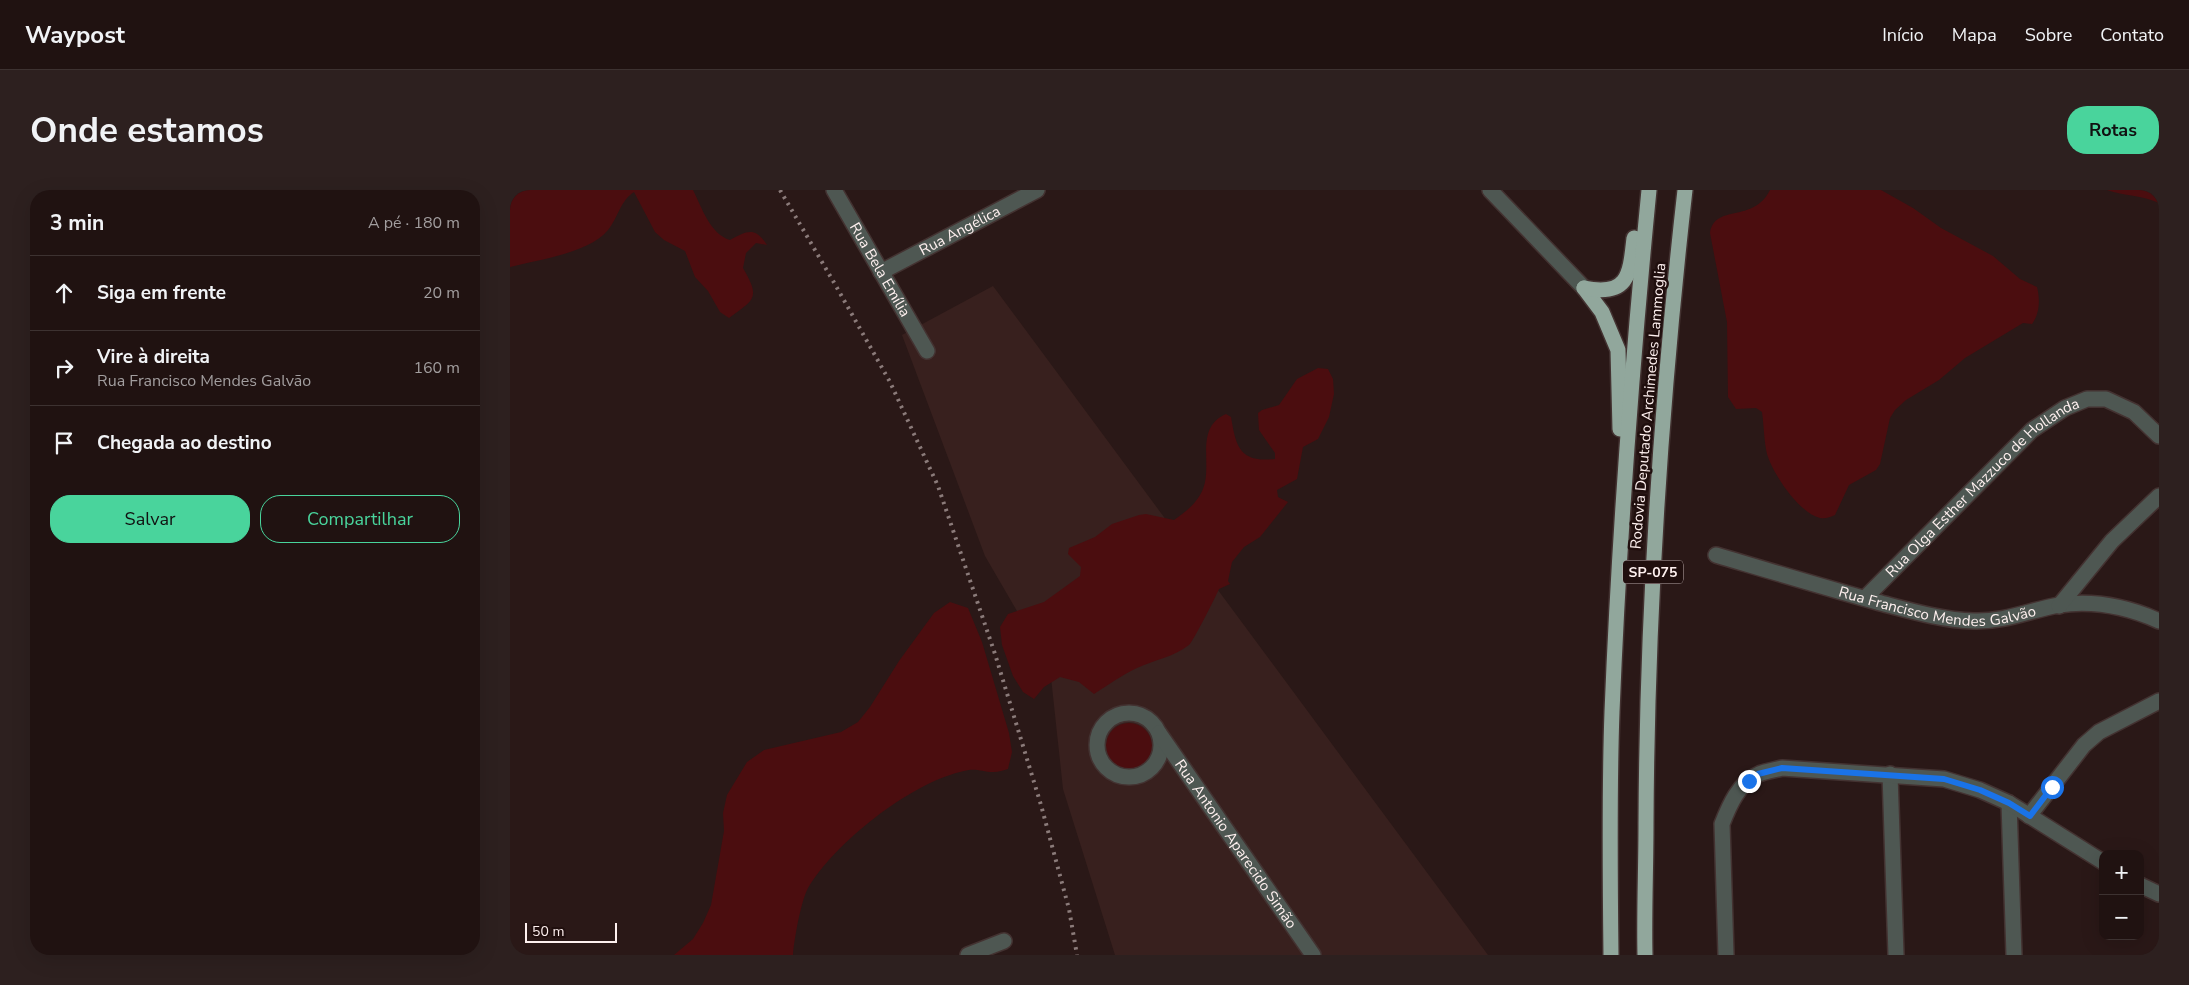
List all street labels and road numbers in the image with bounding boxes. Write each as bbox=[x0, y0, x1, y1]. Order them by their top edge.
street label: Rua Angélica bbox=[916, 201, 1004, 260]
street label: Rua Bela Emília bbox=[845, 219, 915, 320]
street label: Rodovia Deputado Archimedes Lammoglia bbox=[1626, 262, 1670, 550]
street label: Rua Olga Esther Mazzuco de Hollanda bbox=[1881, 393, 2082, 582]
road number: SP-075 bbox=[1623, 561, 1683, 584]
street label: Rua Francisco Mendes Galvão bbox=[1836, 582, 2038, 631]
street label: Rua Antonio Aparecido Simão bbox=[1170, 755, 1302, 932]

